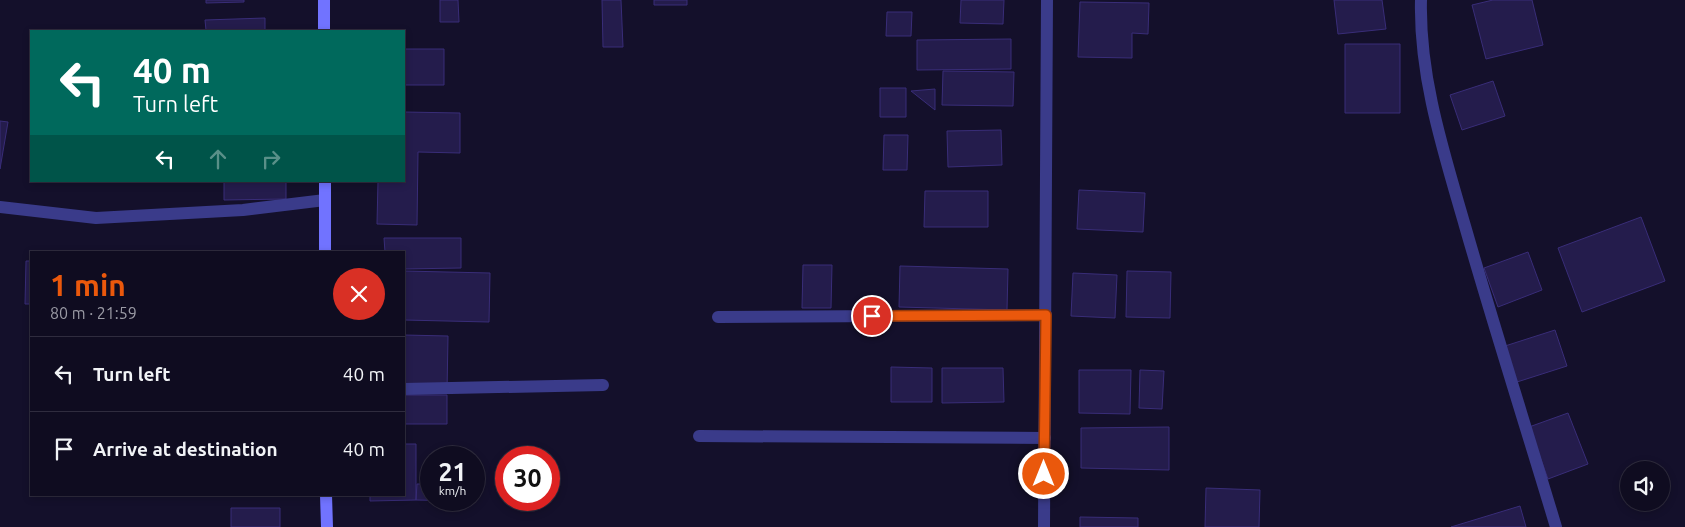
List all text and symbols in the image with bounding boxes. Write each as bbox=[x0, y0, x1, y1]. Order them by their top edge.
icon: left bbox=[50, 50, 115, 115]
text: 40 m bbox=[133, 50, 211, 90]
text: Turn left bbox=[133, 91, 218, 116]
icon: left bbox=[151, 145, 179, 173]
icon: ahead bbox=[204, 145, 232, 173]
icon: right bbox=[257, 145, 285, 173]
text: 1 min bbox=[50, 268, 126, 302]
button: close bbox=[333, 268, 385, 320]
pin bbox=[851, 295, 893, 337]
icon: arrive bbox=[858, 302, 886, 330]
text: 80 m · 21:59 bbox=[50, 304, 137, 322]
icon: left bbox=[50, 360, 78, 388]
text: Turn left bbox=[93, 363, 171, 385]
text: 40 m bbox=[343, 363, 385, 385]
icon: arrive bbox=[50, 435, 78, 463]
text: Arrive at destination bbox=[93, 438, 278, 460]
text: 40 m bbox=[343, 438, 385, 460]
speed limit sign: 30 bbox=[495, 446, 560, 511]
position arrow bbox=[1017, 447, 1069, 499]
text: 21 bbox=[438, 458, 467, 486]
map controls bbox=[1620, 461, 1670, 511]
button: sound bbox=[1620, 461, 1670, 511]
text: km/h bbox=[439, 484, 466, 497]

